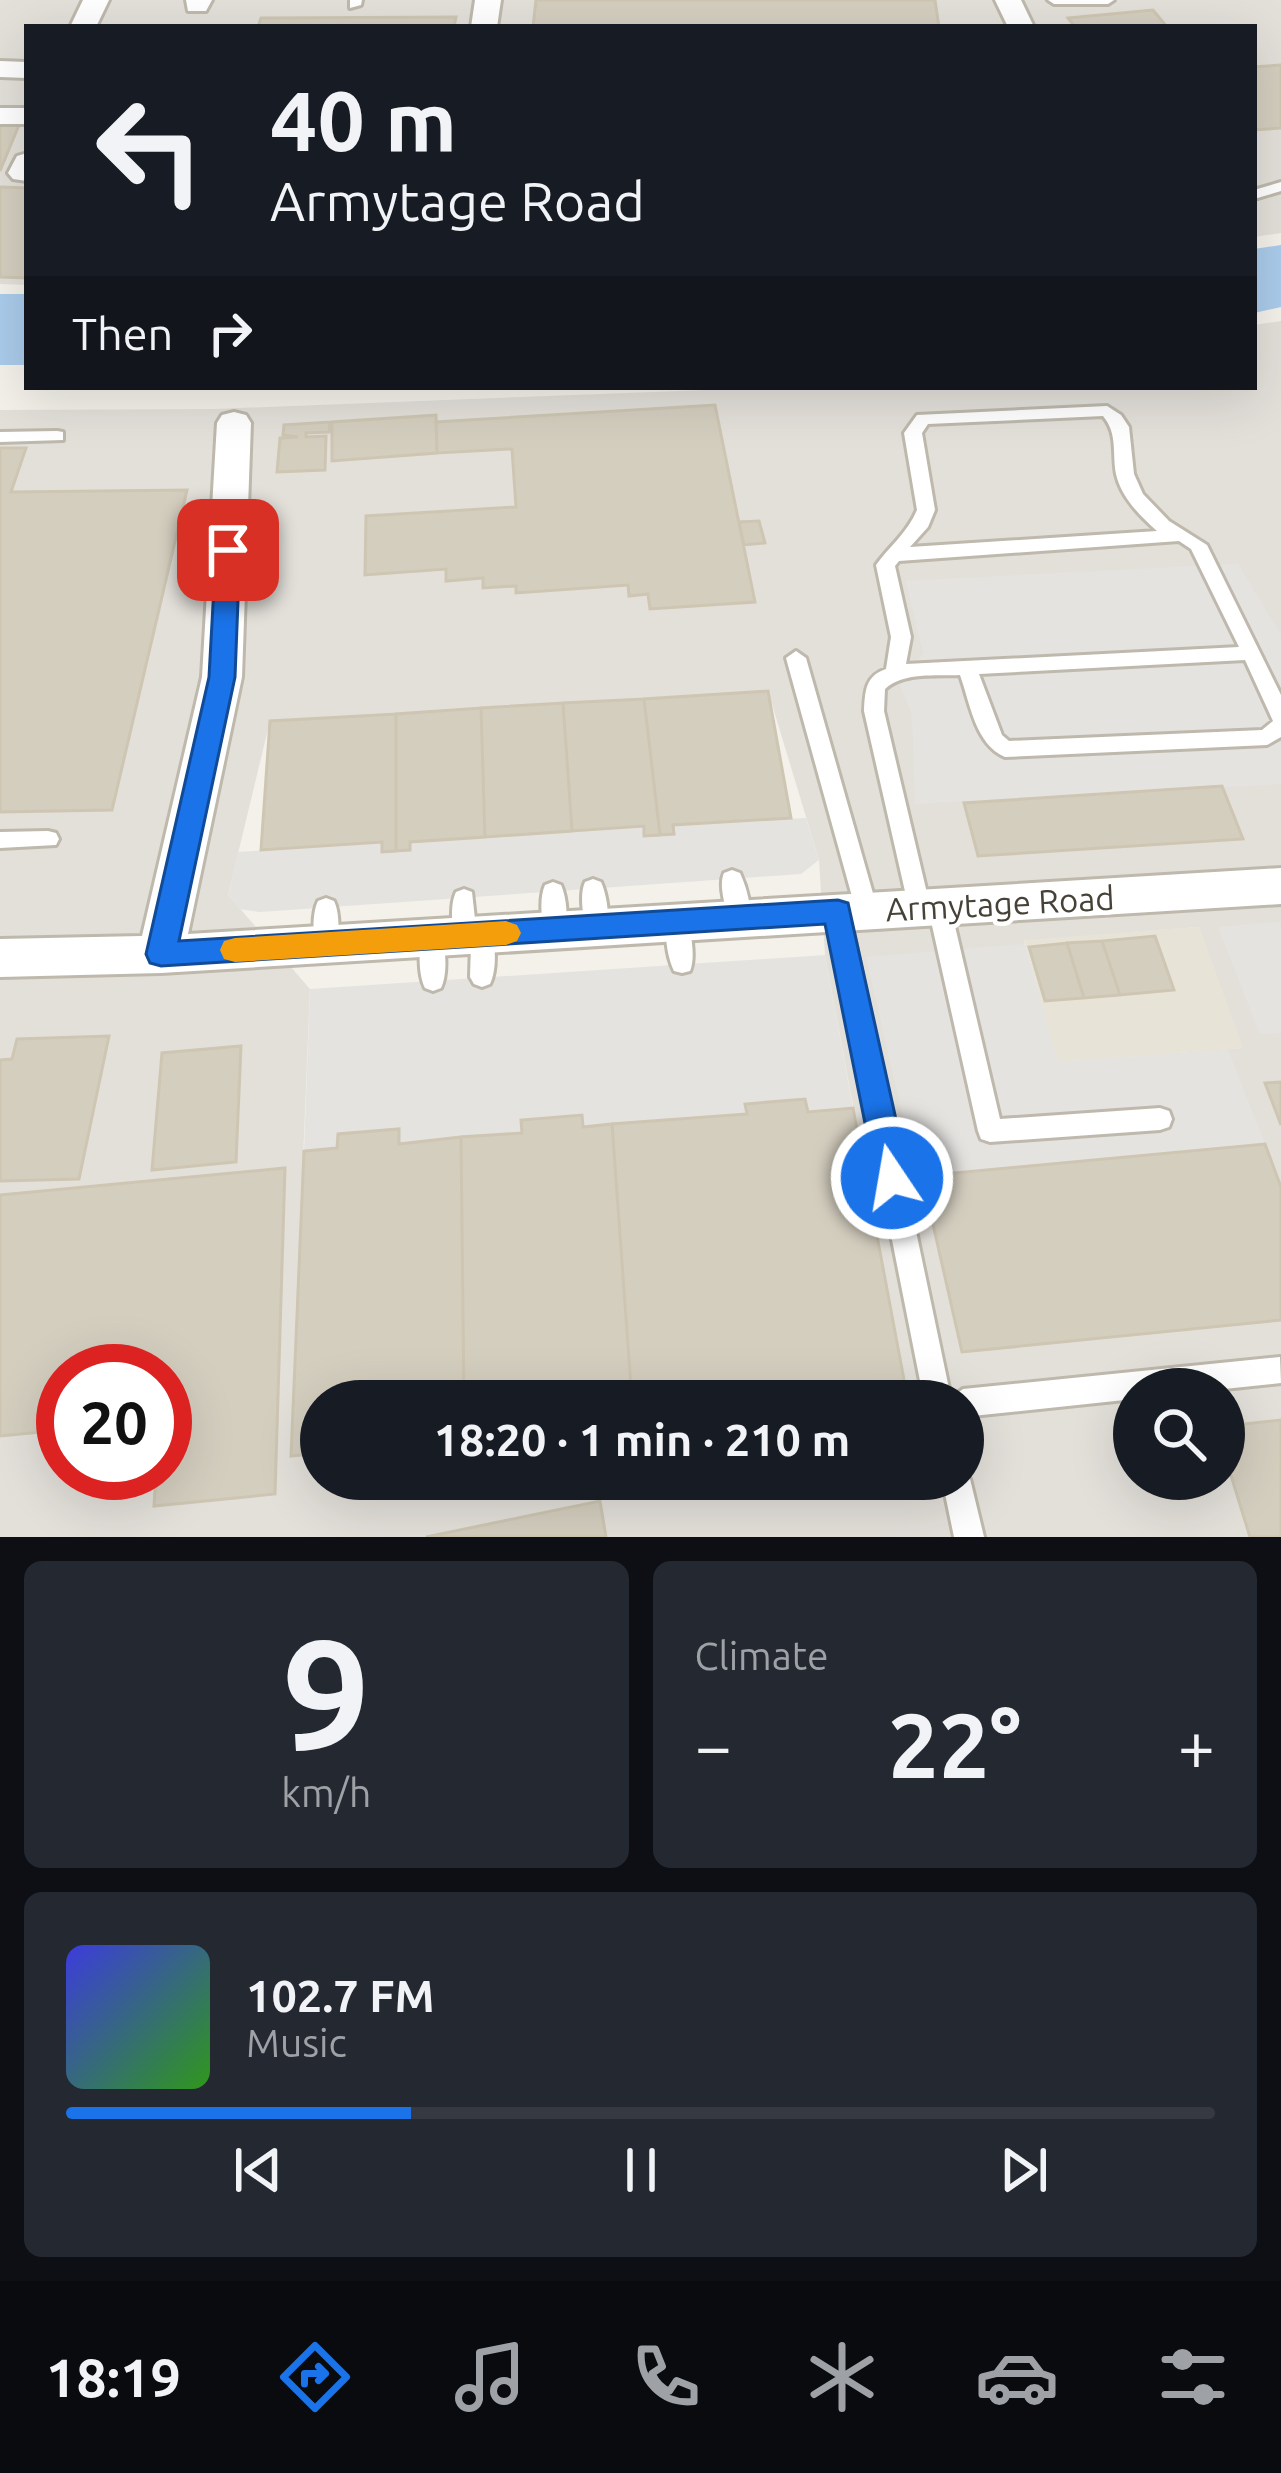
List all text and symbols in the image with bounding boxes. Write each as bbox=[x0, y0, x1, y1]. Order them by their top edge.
icon: left bbox=[72, 72, 228, 228]
text: 40 m bbox=[270, 73, 457, 167]
text: Armytage Road bbox=[270, 171, 645, 231]
icon: right bbox=[197, 300, 263, 366]
text: Then bbox=[72, 308, 173, 359]
pin bbox=[177, 499, 279, 601]
icon: arrive bbox=[195, 517, 261, 583]
street label: Armytage Road bbox=[885, 879, 1115, 927]
position arrow bbox=[829, 1115, 955, 1241]
speed limit sign: 20 bbox=[36, 1344, 192, 1500]
map controls bbox=[1113, 1368, 1245, 1500]
button: search bbox=[1113, 1368, 1245, 1500]
text: 18:20 · 1 min · 210 m bbox=[434, 1414, 850, 1465]
text: 9 bbox=[282, 1606, 370, 1780]
text: Climate bbox=[695, 1634, 829, 1677]
text: 22° bbox=[888, 1694, 1021, 1795]
text: − bbox=[695, 1708, 732, 1782]
text: + bbox=[1178, 1708, 1215, 1782]
text: km/h bbox=[281, 1771, 371, 1814]
text: 102.7 FM bbox=[246, 1970, 435, 2021]
text: Music bbox=[246, 2021, 347, 2064]
icon: previous bbox=[225, 2137, 291, 2203]
icon: pause bbox=[608, 2137, 674, 2203]
icon: next bbox=[991, 2137, 1057, 2203]
icon: directions bbox=[273, 2335, 357, 2419]
icon: music bbox=[448, 2335, 532, 2419]
icon: phone bbox=[624, 2335, 708, 2419]
icon: climate bbox=[800, 2335, 884, 2419]
icon: car bbox=[975, 2335, 1059, 2419]
icon: filters bbox=[1151, 2335, 1235, 2419]
text: 18:19 bbox=[46, 2347, 181, 2407]

